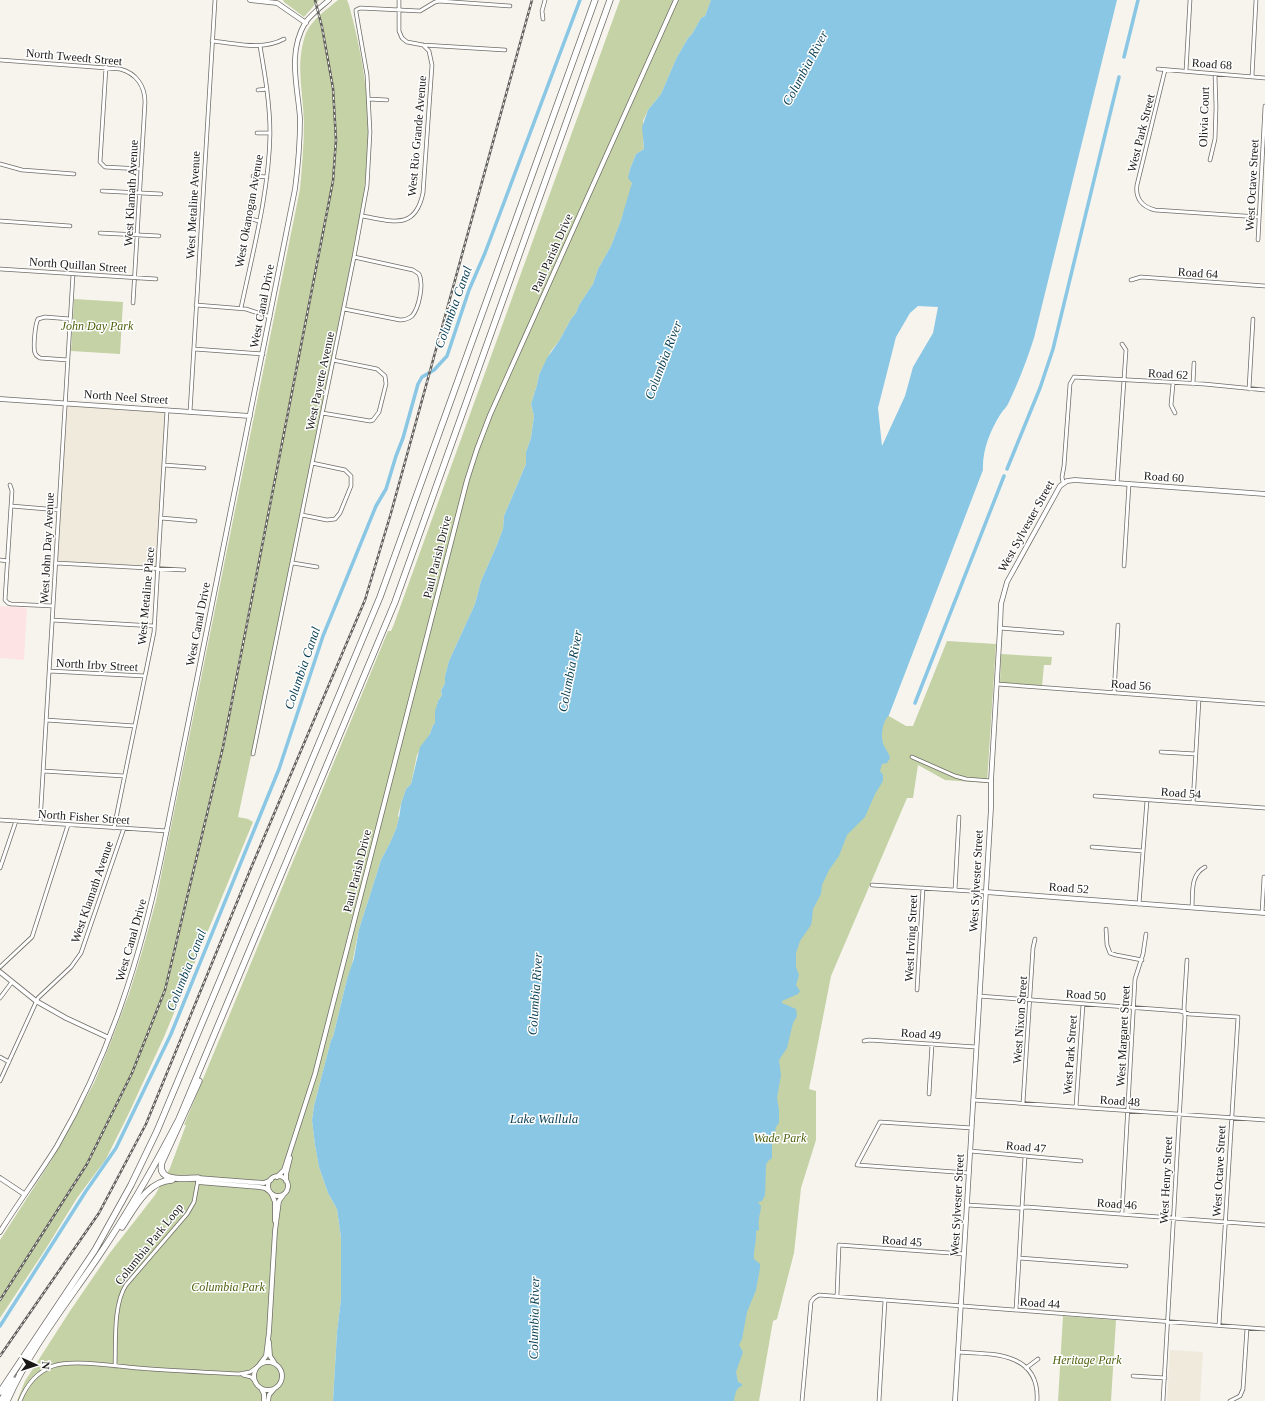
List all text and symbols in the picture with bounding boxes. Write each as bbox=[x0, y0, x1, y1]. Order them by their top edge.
water label: Columbia River bbox=[779, 27, 831, 108]
street label: North Tweedt Street bbox=[25, 46, 124, 68]
street label: Road 68 bbox=[1191, 56, 1233, 72]
street label: West Rio Grande Avenue bbox=[405, 75, 429, 197]
street label: Olivia Court bbox=[1196, 86, 1212, 147]
street label: West Park Street bbox=[1125, 92, 1158, 173]
street label: West Octave Street bbox=[1243, 138, 1261, 231]
street label: West Klamath Avenue bbox=[121, 139, 141, 247]
street label: West Metaline Avenue bbox=[183, 151, 203, 259]
street label: West Okanogan Avenue bbox=[232, 153, 266, 269]
street label: Paul Parish Drive bbox=[528, 211, 576, 295]
street label: North Quillan Street bbox=[29, 255, 128, 275]
street label: West Canal Drive bbox=[247, 263, 277, 349]
water label: Columbia Canal bbox=[431, 264, 475, 350]
street label: Road 64 bbox=[1177, 265, 1219, 281]
water label: Columbia River bbox=[641, 318, 685, 401]
park label: John Day Park bbox=[61, 319, 134, 333]
street label: West Payette Avenue bbox=[303, 330, 337, 432]
street label: Road 62 bbox=[1147, 366, 1189, 382]
street label: North Neel Street bbox=[83, 387, 169, 407]
street label: Road 60 bbox=[1143, 469, 1185, 485]
street label: West Sylvester Street bbox=[995, 477, 1057, 574]
street label: West John Day Avenue bbox=[37, 492, 57, 604]
street label: Paul Parish Drive bbox=[420, 514, 454, 600]
street label: West Metaline Place bbox=[135, 546, 157, 646]
street label: West Canal Drive bbox=[183, 581, 213, 667]
water label: Columbia Canal bbox=[281, 624, 323, 711]
water label: Columbia River bbox=[555, 628, 585, 713]
street label: North Irby Street bbox=[56, 656, 139, 674]
street label: Road 56 bbox=[1110, 677, 1152, 693]
street label: Road 54 bbox=[1160, 785, 1202, 801]
street label: North Fisher Street bbox=[38, 807, 131, 827]
street label: Paul Parish Drive bbox=[340, 828, 374, 914]
street label: West Sylvester Street bbox=[966, 829, 986, 932]
street label: West Klamath Avenue bbox=[68, 839, 116, 945]
street label: Road 52 bbox=[1048, 880, 1090, 896]
street label: West Irving Street bbox=[902, 894, 920, 982]
street label: West Canal Drive bbox=[113, 897, 149, 983]
water label: Columbia Canal bbox=[163, 927, 209, 1013]
water label: Columbia River bbox=[525, 951, 545, 1036]
street label: West Nixon Street bbox=[1010, 975, 1030, 1064]
street label: West Margaret Street bbox=[1113, 984, 1133, 1087]
street label: Road 50 bbox=[1065, 987, 1107, 1003]
street label: West Park Street bbox=[1060, 1014, 1080, 1095]
street label: Road 49 bbox=[900, 1026, 942, 1042]
street label: Road 48 bbox=[1099, 1093, 1141, 1109]
water label: Lake Wallula bbox=[509, 1111, 579, 1126]
street label: West Octave Street bbox=[1210, 1124, 1228, 1217]
park label: Wade Park bbox=[754, 1131, 807, 1145]
street label: West Henry Street bbox=[1157, 1135, 1175, 1224]
street label: Road 47 bbox=[1005, 1138, 1047, 1156]
street label: West Sylvester Street bbox=[947, 1153, 967, 1256]
street label: Road 46 bbox=[1096, 1196, 1138, 1212]
street label: Columbia Park Loop bbox=[112, 1200, 186, 1288]
street label: Road 45 bbox=[881, 1233, 923, 1249]
water label: Columbia River bbox=[526, 1276, 542, 1359]
park label: Columbia Park bbox=[191, 1280, 266, 1294]
street label: Road 44 bbox=[1019, 1295, 1061, 1311]
north arrow bbox=[16, 1345, 56, 1385]
park label: Heritage Park bbox=[1052, 1353, 1122, 1367]
text: N bbox=[40, 1361, 52, 1370]

